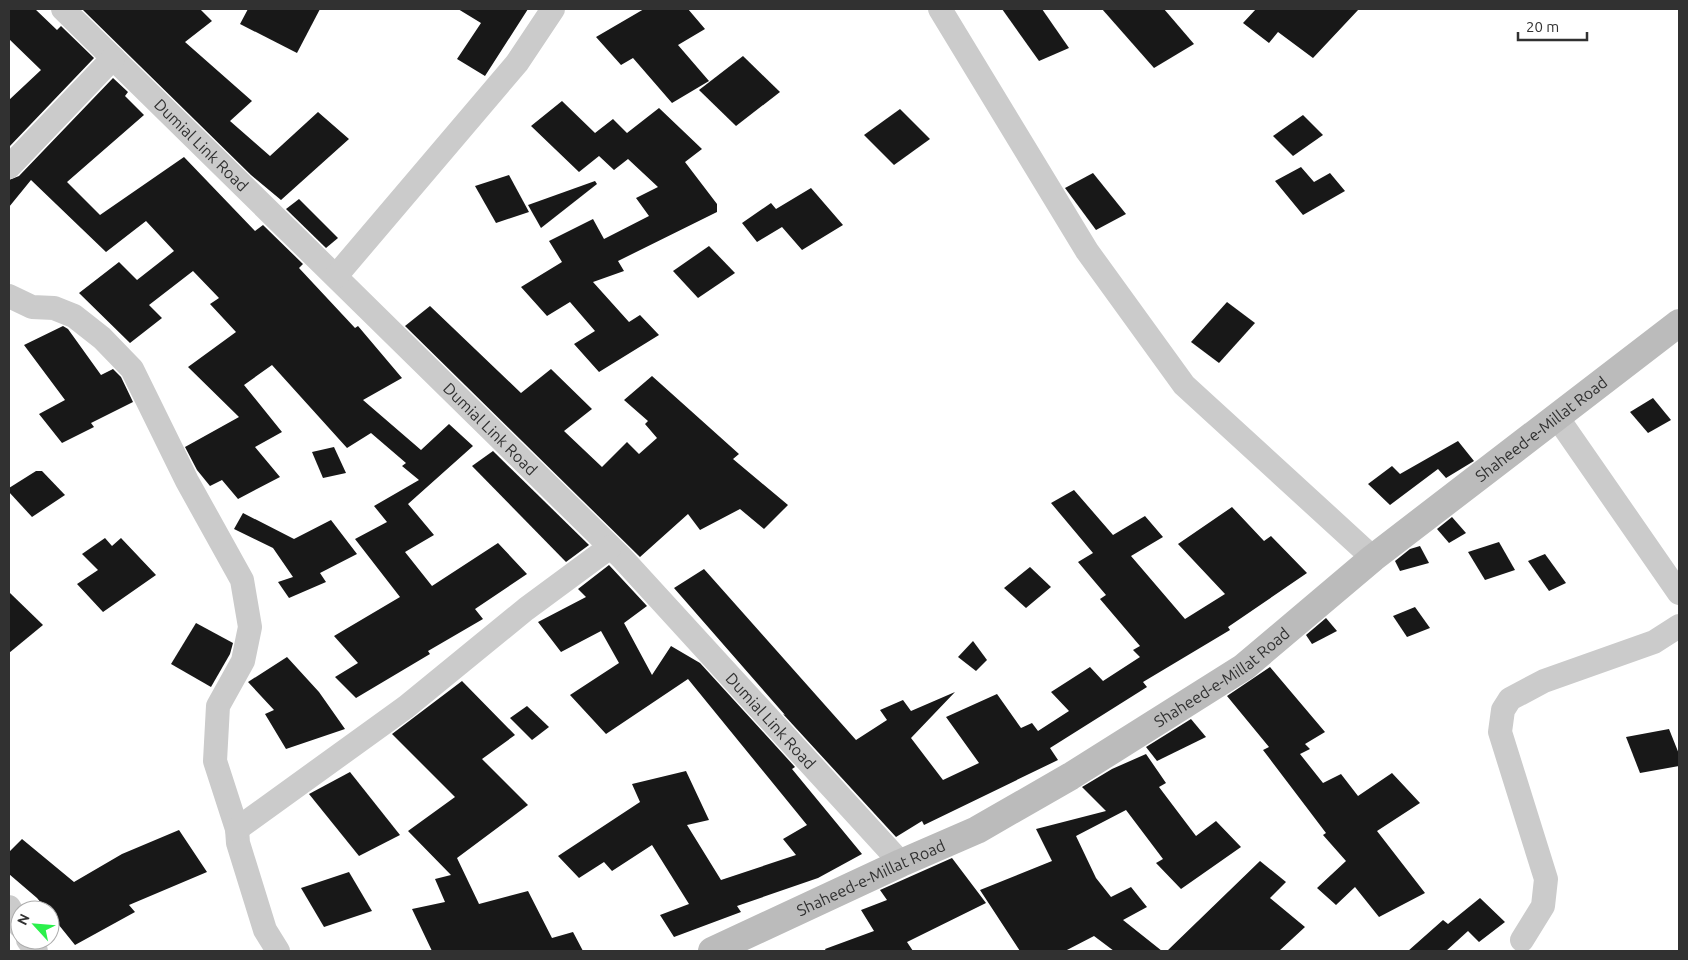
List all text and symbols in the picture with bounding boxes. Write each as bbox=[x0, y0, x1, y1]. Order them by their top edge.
scale bar bbox=[1518, 10, 1587, 42]
text: 20 m bbox=[1526, 18, 1559, 35]
street label: Dumial Link Road bbox=[151, 95, 252, 195]
street label: Shaheed-e-Millat Road bbox=[1472, 373, 1611, 485]
street label: Dumial Link Road bbox=[440, 379, 541, 479]
street label: Shaheed-e-Millat Road bbox=[1150, 624, 1293, 731]
street label: Dumial Link Road bbox=[722, 669, 819, 773]
street label: Shaheed-e-Millat Road bbox=[794, 836, 948, 919]
north arrow bbox=[10, 900, 60, 950]
text: N bbox=[14, 911, 33, 928]

